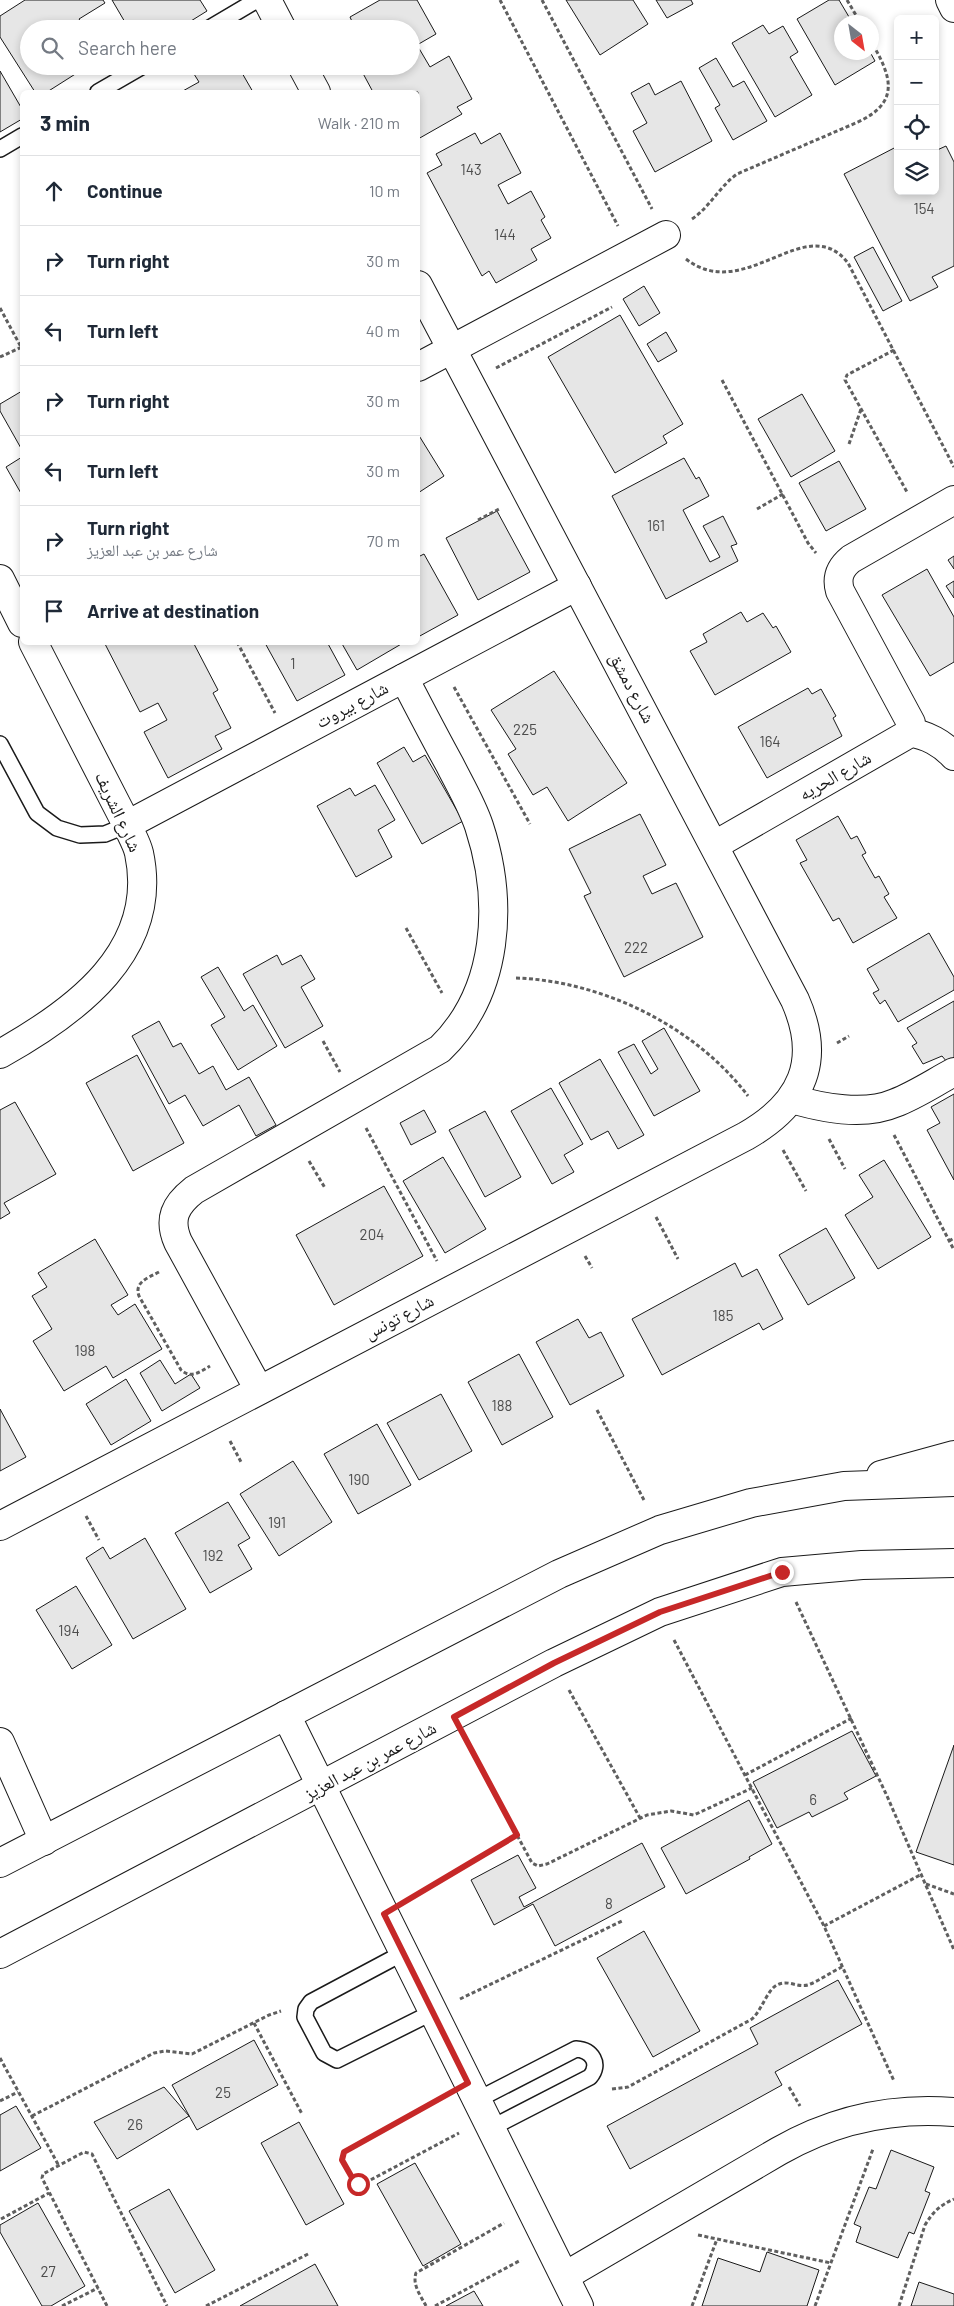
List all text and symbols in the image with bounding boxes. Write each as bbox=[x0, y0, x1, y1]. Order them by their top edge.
north arrow bbox=[834, 15, 879, 60]
map controls bbox=[894, 15, 939, 195]
button: + bbox=[894, 15, 939, 60]
search box bbox=[20, 20, 420, 75]
icon: search bbox=[38, 34, 66, 62]
text: Search here bbox=[78, 36, 177, 59]
button: − bbox=[894, 60, 939, 105]
button: locate bbox=[894, 105, 939, 150]
text: 3 min bbox=[40, 110, 90, 135]
text: Walk · 210 m bbox=[318, 113, 400, 132]
button: layers bbox=[894, 150, 939, 195]
house number: 143 bbox=[460, 160, 482, 178]
icon: ahead bbox=[40, 177, 68, 205]
text: Continue bbox=[87, 179, 163, 202]
text: 10 m bbox=[369, 181, 400, 200]
house number: 154 bbox=[913, 199, 935, 217]
house number: 144 bbox=[494, 225, 516, 243]
icon: right bbox=[40, 247, 68, 275]
text: Turn right bbox=[87, 249, 169, 272]
text: 30 m bbox=[366, 251, 400, 270]
icon: left bbox=[40, 317, 68, 345]
text: Turn left bbox=[87, 319, 158, 342]
text: 40 m bbox=[366, 321, 400, 340]
icon: right bbox=[40, 387, 68, 415]
text: Turn right bbox=[87, 389, 169, 412]
text: 30 m bbox=[366, 391, 400, 410]
icon: left bbox=[40, 457, 68, 485]
text: Turn left bbox=[87, 459, 158, 482]
text: 30 m bbox=[366, 461, 400, 480]
text: Turn right bbox=[87, 516, 169, 539]
house number: 161 bbox=[647, 516, 665, 534]
icon: right bbox=[40, 527, 68, 555]
text: 70 m bbox=[367, 531, 400, 550]
text: شارع عمر بن عبد العزيز bbox=[87, 540, 218, 559]
icon: arrive bbox=[40, 597, 68, 625]
text: Arrive at destination bbox=[87, 599, 259, 622]
street label: شارع دمشق bbox=[604, 648, 661, 727]
house number: 1 bbox=[290, 654, 296, 672]
street label: شارع بيروت bbox=[312, 676, 392, 733]
house number: 225 bbox=[513, 720, 537, 738]
house number: 164 bbox=[759, 732, 781, 750]
street label: شارع الحريه bbox=[795, 746, 875, 805]
street label: شارع الشريف bbox=[90, 768, 147, 856]
house number: 222 bbox=[624, 938, 648, 956]
house number: 204 bbox=[360, 1225, 384, 1243]
street label: شارع تونس bbox=[360, 1289, 438, 1344]
house number: 185 bbox=[713, 1306, 733, 1324]
house number: 198 bbox=[75, 1341, 95, 1359]
house number: 188 bbox=[492, 1396, 512, 1414]
house number: 190 bbox=[348, 1470, 370, 1488]
house number: 191 bbox=[268, 1513, 286, 1531]
house number: 192 bbox=[202, 1546, 224, 1564]
route end bbox=[771, 1561, 794, 1584]
house number: 194 bbox=[58, 1621, 80, 1639]
street label: شارع عمر بن عبد العزيز bbox=[299, 1716, 440, 1806]
house number: 6 bbox=[809, 1790, 817, 1808]
house number: 8 bbox=[605, 1894, 613, 1912]
house number: 25 bbox=[215, 2083, 231, 2101]
house number: 26 bbox=[127, 2115, 143, 2133]
route start bbox=[347, 2173, 370, 2196]
house number: 27 bbox=[40, 2262, 56, 2280]

